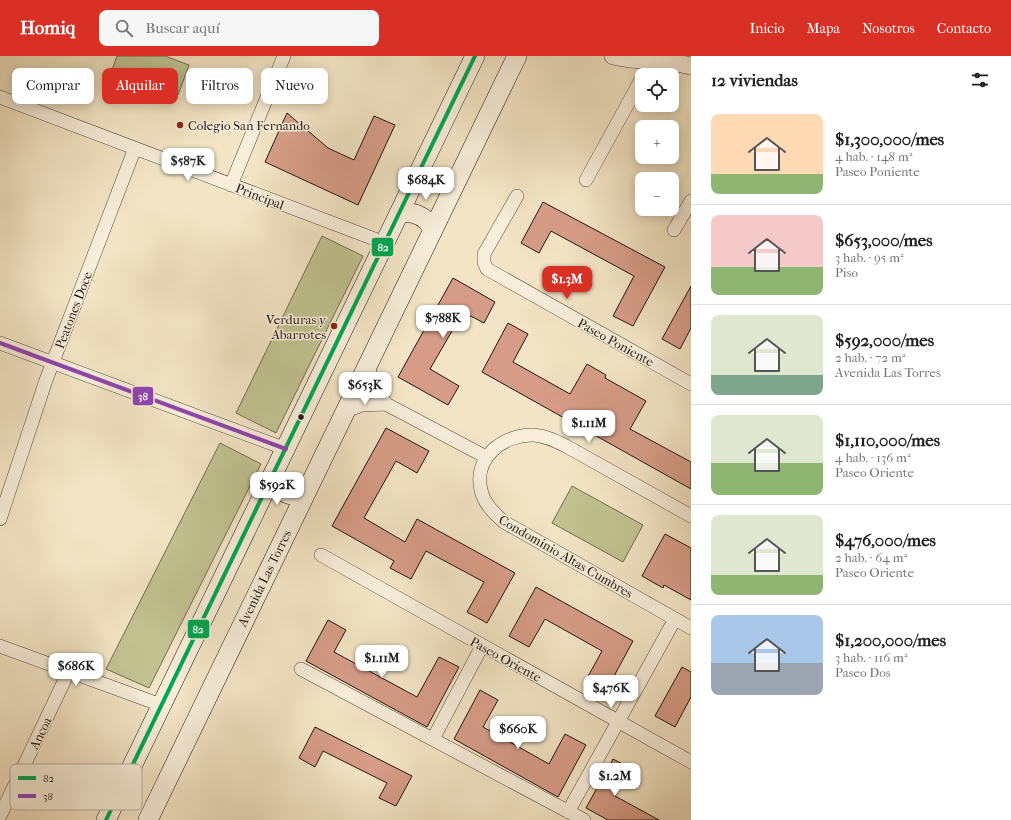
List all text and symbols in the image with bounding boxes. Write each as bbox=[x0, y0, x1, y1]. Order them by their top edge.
search box bbox=[99, 10, 379, 46]
text: Homiq bbox=[20, 17, 75, 39]
icon: search bbox=[113, 17, 135, 39]
text: Buscar aquí bbox=[145, 19, 220, 37]
text: Inicio bbox=[750, 20, 785, 37]
text: Mapa bbox=[807, 20, 840, 37]
text: Nosotros bbox=[862, 20, 915, 37]
text: Contacto bbox=[937, 20, 991, 37]
chip: Comprar bbox=[12, 68, 94, 104]
chip: Alquilar bbox=[102, 68, 178, 104]
chip: Filtros bbox=[186, 68, 253, 104]
chip: Nuevo bbox=[261, 68, 328, 104]
map controls bbox=[635, 68, 679, 216]
button: locate bbox=[635, 68, 679, 112]
icon: filters bbox=[969, 69, 991, 91]
text: 12 viviendas bbox=[711, 70, 798, 90]
place label: Colegio San Fernando bbox=[188, 118, 310, 133]
marker: Colegio San Fernando bbox=[175, 120, 185, 130]
button: + bbox=[635, 120, 679, 164]
text: $1,300,000/mes bbox=[835, 129, 944, 149]
icon: home bbox=[743, 130, 791, 178]
pin: $587K bbox=[160, 148, 216, 182]
text: 4 hab. · 148 m² bbox=[835, 149, 912, 164]
text: $587K bbox=[170, 153, 206, 168]
text: Paseo Poniente bbox=[835, 164, 920, 179]
pin: $684K bbox=[398, 167, 454, 201]
text: $684K bbox=[407, 172, 445, 187]
button: − bbox=[635, 172, 679, 216]
street label: Principal bbox=[233, 180, 287, 213]
text: $653,000/mes bbox=[835, 230, 932, 250]
icon: home bbox=[743, 231, 791, 279]
line badge: 82 bbox=[371, 237, 394, 257]
text: 82 bbox=[377, 241, 389, 254]
text: 3 hab. · 95 m² bbox=[835, 250, 904, 265]
text: Piso bbox=[835, 265, 858, 280]
pin: $1.3M bbox=[539, 266, 595, 300]
street label: Peatones Doce bbox=[52, 269, 95, 351]
text: $1.3M bbox=[551, 271, 583, 286]
pin: $788K bbox=[415, 305, 471, 339]
text: $788K bbox=[425, 310, 461, 325]
place label: Verduras y Abarrotes bbox=[265, 312, 327, 342]
street label: Paseo Poniente bbox=[575, 315, 657, 370]
marker: Verduras y Abarrotes bbox=[329, 321, 339, 331]
text: $592,000/mes bbox=[835, 330, 934, 350]
icon: home bbox=[743, 331, 791, 379]
text: 2 hab. · 72 m² bbox=[835, 350, 905, 365]
text: Avenida Las Torres bbox=[835, 365, 941, 380]
pin: $653K bbox=[337, 372, 393, 406]
text: $653K bbox=[348, 377, 382, 392]
line badge: 38 bbox=[132, 386, 154, 406]
text: 38 bbox=[138, 390, 148, 403]
pin: $1.11M bbox=[556, 410, 622, 444]
unlabelled marker bbox=[296, 412, 306, 422]
text: $1.11M bbox=[571, 415, 607, 430]
text: $1,110,000/mes bbox=[835, 430, 940, 450]
icon: home bbox=[743, 431, 791, 479]
text: 4 hab. · 136 m² bbox=[835, 450, 911, 465]
text: Paseo Oriente bbox=[835, 465, 914, 480]
pin: $592K bbox=[249, 472, 305, 506]
text: $592K bbox=[259, 477, 295, 492]
street label: Condominio Altas Cumbres bbox=[496, 512, 636, 601]
street label: Avenida Las Torres bbox=[234, 527, 294, 630]
text: $476,000/mes bbox=[835, 530, 936, 550]
icon: home bbox=[743, 531, 791, 579]
text: 2 hab. · 64 m² bbox=[835, 550, 907, 565]
text: Paseo Oriente bbox=[835, 565, 914, 580]
line badge: 82 bbox=[187, 619, 210, 639]
text: 82 bbox=[192, 623, 204, 636]
text: $1,200,000/mes bbox=[835, 630, 946, 650]
icon: home bbox=[743, 631, 791, 679]
street label: Paseo Oriente bbox=[468, 634, 544, 685]
pin: $1.11M bbox=[349, 645, 415, 679]
text: $1.11M bbox=[364, 650, 400, 665]
text: 3 hab. · 116 m² bbox=[835, 650, 907, 665]
pin: $686K bbox=[48, 653, 104, 687]
text: $686K bbox=[57, 658, 95, 673]
text: Paseo Dos bbox=[835, 665, 891, 680]
pin: $476K bbox=[583, 675, 639, 709]
text: $476K bbox=[592, 680, 630, 695]
street label: Ancoa bbox=[26, 714, 55, 753]
pin: $660K bbox=[490, 716, 546, 750]
text: $660K bbox=[499, 721, 537, 736]
pin: $1.2M bbox=[587, 763, 643, 797]
legend bbox=[10, 764, 142, 810]
text: $1.2M bbox=[599, 768, 631, 783]
text: 82 bbox=[43, 772, 55, 785]
text: 38 bbox=[43, 790, 53, 803]

